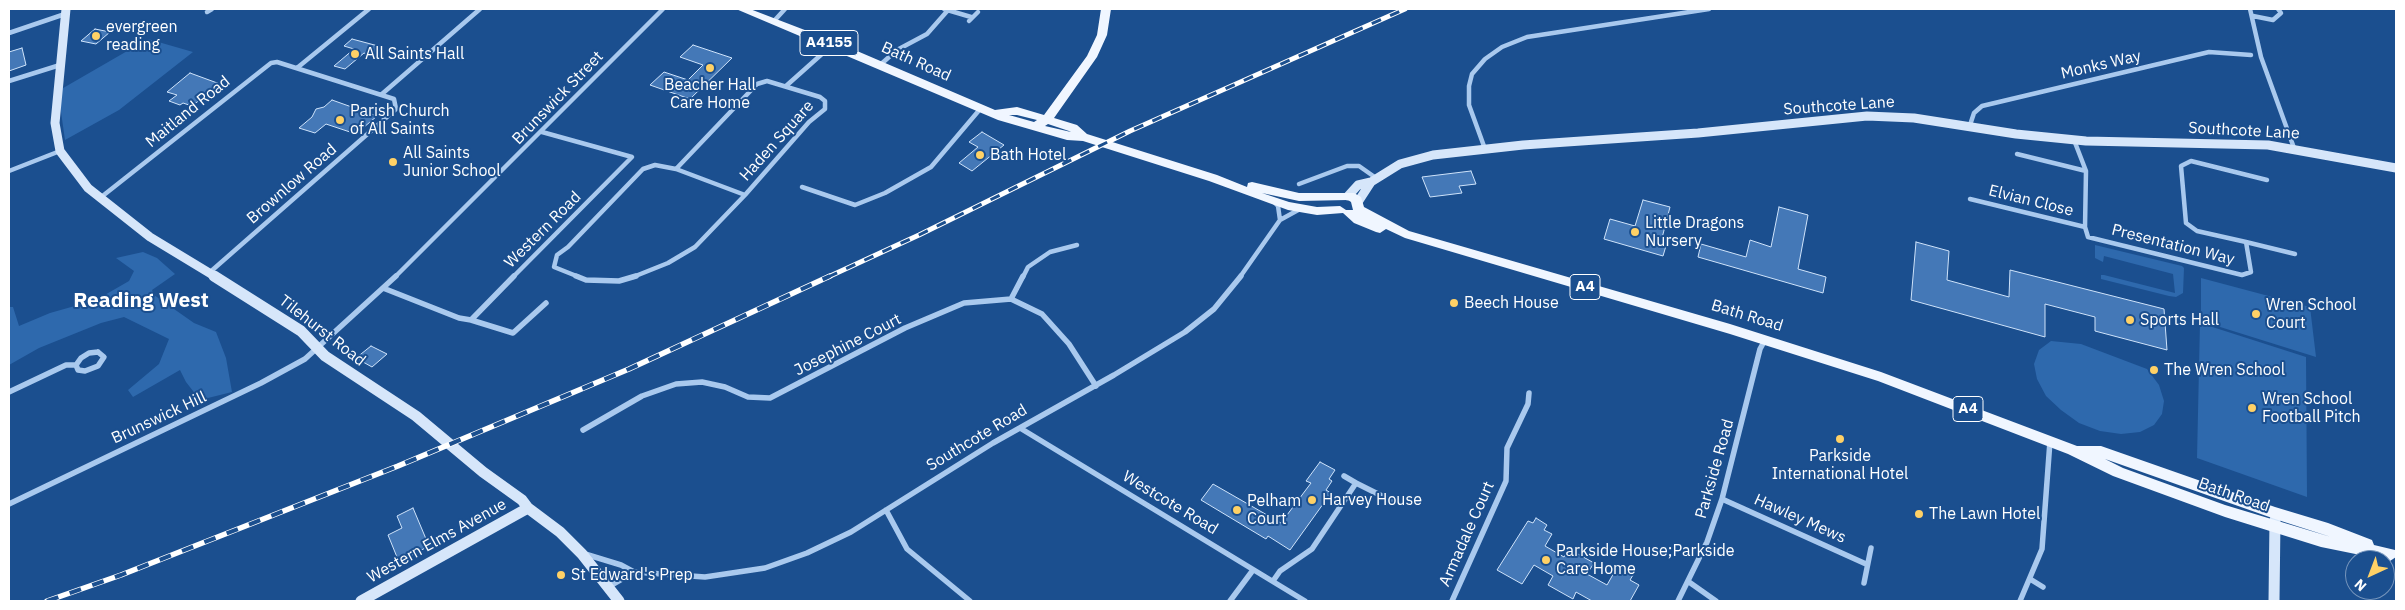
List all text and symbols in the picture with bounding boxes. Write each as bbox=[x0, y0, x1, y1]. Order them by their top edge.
place label: evergreen reading bbox=[106, 17, 178, 55]
marker: evergreen reading bbox=[90, 30, 102, 42]
road number: A4155 bbox=[800, 30, 858, 56]
street label: Bath Road bbox=[878, 38, 954, 86]
place label: All Saints Hall bbox=[365, 44, 464, 64]
street label: Monks Way bbox=[2059, 46, 2143, 84]
street label: Brunswick Street bbox=[509, 47, 607, 149]
marker: All Saints Hall bbox=[349, 48, 361, 60]
marker: Beacher Hall Care Home bbox=[704, 62, 716, 74]
street label: Maitland Road bbox=[142, 72, 234, 152]
place label: Beacher Hall Care Home bbox=[664, 75, 756, 113]
street label: Southcote Lane bbox=[1783, 93, 1895, 119]
street label: Haden Square bbox=[736, 97, 818, 185]
place label: Parish Church of All Saints bbox=[350, 101, 450, 139]
marker: Parish Church of All Saints bbox=[334, 114, 346, 126]
street label: Southcote Lane bbox=[2188, 118, 2300, 144]
street label: Brownlow Road bbox=[243, 140, 341, 228]
place label: All Saints Junior School bbox=[403, 143, 501, 181]
place label: Bath Hotel bbox=[990, 145, 1066, 165]
marker: Bath Hotel bbox=[974, 149, 986, 161]
marker: All Saints Junior School bbox=[387, 156, 399, 168]
street label: Elvian Close bbox=[1987, 181, 2075, 221]
street label: Western Road bbox=[501, 188, 585, 272]
place label: Little Dragons Nursery bbox=[1645, 213, 1744, 251]
street label: Presentation Way bbox=[2110, 220, 2236, 270]
marker: Little Dragons Nursery bbox=[1629, 226, 1641, 238]
road number: A4 bbox=[1570, 274, 1600, 300]
district label: Reading West bbox=[73, 288, 209, 314]
street label: Tilehurst Road bbox=[275, 291, 369, 371]
place label: Beech House bbox=[1464, 293, 1559, 313]
place label: Wren School Court bbox=[2266, 295, 2356, 333]
street label: Bath Road bbox=[1709, 296, 1785, 336]
marker: Beech House bbox=[1448, 297, 1460, 309]
marker: Wren School Court bbox=[2250, 308, 2262, 320]
street label: Josephine Court bbox=[791, 310, 905, 380]
place label: Sports Hall bbox=[2140, 310, 2219, 330]
marker: Sports Hall bbox=[2124, 314, 2136, 326]
place label: The Wren School bbox=[2164, 360, 2285, 380]
marker: The Wren School bbox=[2148, 364, 2160, 376]
street label: Brunswick Hill bbox=[108, 388, 210, 448]
place label: Wren School Football Pitch bbox=[2262, 389, 2361, 427]
road number: A4 bbox=[1953, 396, 1983, 422]
street label: Southcote Road bbox=[923, 400, 1031, 476]
marker: Wren School Football Pitch bbox=[2246, 402, 2258, 414]
street label: Parkside Road bbox=[1692, 417, 1738, 521]
marker: Parkside International Hotel bbox=[1834, 433, 1846, 445]
place label: Parkside International Hotel bbox=[1772, 446, 1908, 484]
street label: Westcote Road bbox=[1119, 467, 1221, 539]
street label: Bath Road bbox=[2196, 474, 2272, 516]
street label: Armadale Court bbox=[1435, 479, 1499, 589]
place label: Harvey House bbox=[1322, 490, 1422, 510]
street label: Hawley Mews bbox=[1751, 490, 1849, 548]
place label: Pelham Court bbox=[1247, 491, 1301, 529]
marker: Harvey House bbox=[1306, 494, 1318, 506]
street label: Western Elms Avenue bbox=[364, 495, 510, 587]
marker: Pelham Court bbox=[1231, 504, 1243, 516]
place label: The Lawn Hotel bbox=[1929, 504, 2040, 524]
marker: The Lawn Hotel bbox=[1913, 508, 1925, 520]
place label: Parkside House;Parkside Care Home bbox=[1556, 541, 1735, 579]
north arrow bbox=[2345, 550, 2395, 600]
marker: Parkside House;Parkside Care Home bbox=[1540, 554, 1552, 566]
place label: St Edward's Prep bbox=[571, 565, 693, 585]
marker: St Edward's Prep bbox=[555, 569, 567, 581]
text: N bbox=[2351, 575, 2370, 595]

